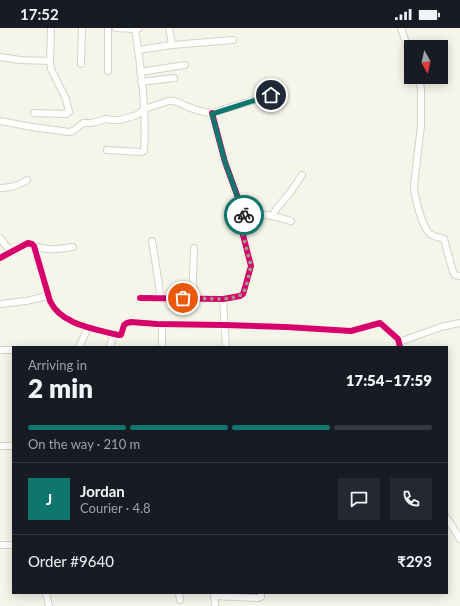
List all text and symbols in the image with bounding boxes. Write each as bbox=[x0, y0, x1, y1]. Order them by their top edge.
text: 17:52 bbox=[20, 5, 59, 23]
north arrow bbox=[404, 40, 448, 84]
map controls bbox=[404, 40, 448, 84]
pin bbox=[254, 78, 288, 112]
icon: home bbox=[260, 84, 282, 106]
courier bbox=[224, 195, 264, 235]
icon: bike bbox=[233, 204, 255, 226]
pin bbox=[166, 281, 200, 315]
icon: bag bbox=[172, 287, 194, 309]
text: Arriving in bbox=[28, 357, 87, 373]
text: 17:54–17:59 bbox=[346, 371, 432, 389]
text: 2 min bbox=[28, 372, 93, 404]
text: On the way · 210 m bbox=[28, 436, 140, 452]
button: chat bbox=[338, 478, 380, 520]
button: phone bbox=[390, 478, 432, 520]
text: Jordan bbox=[80, 482, 125, 500]
text: J bbox=[46, 490, 52, 508]
text: Courier · 4.8 bbox=[80, 500, 151, 516]
text: Order #9640 bbox=[28, 552, 114, 570]
text: ₹293 bbox=[397, 552, 432, 570]

